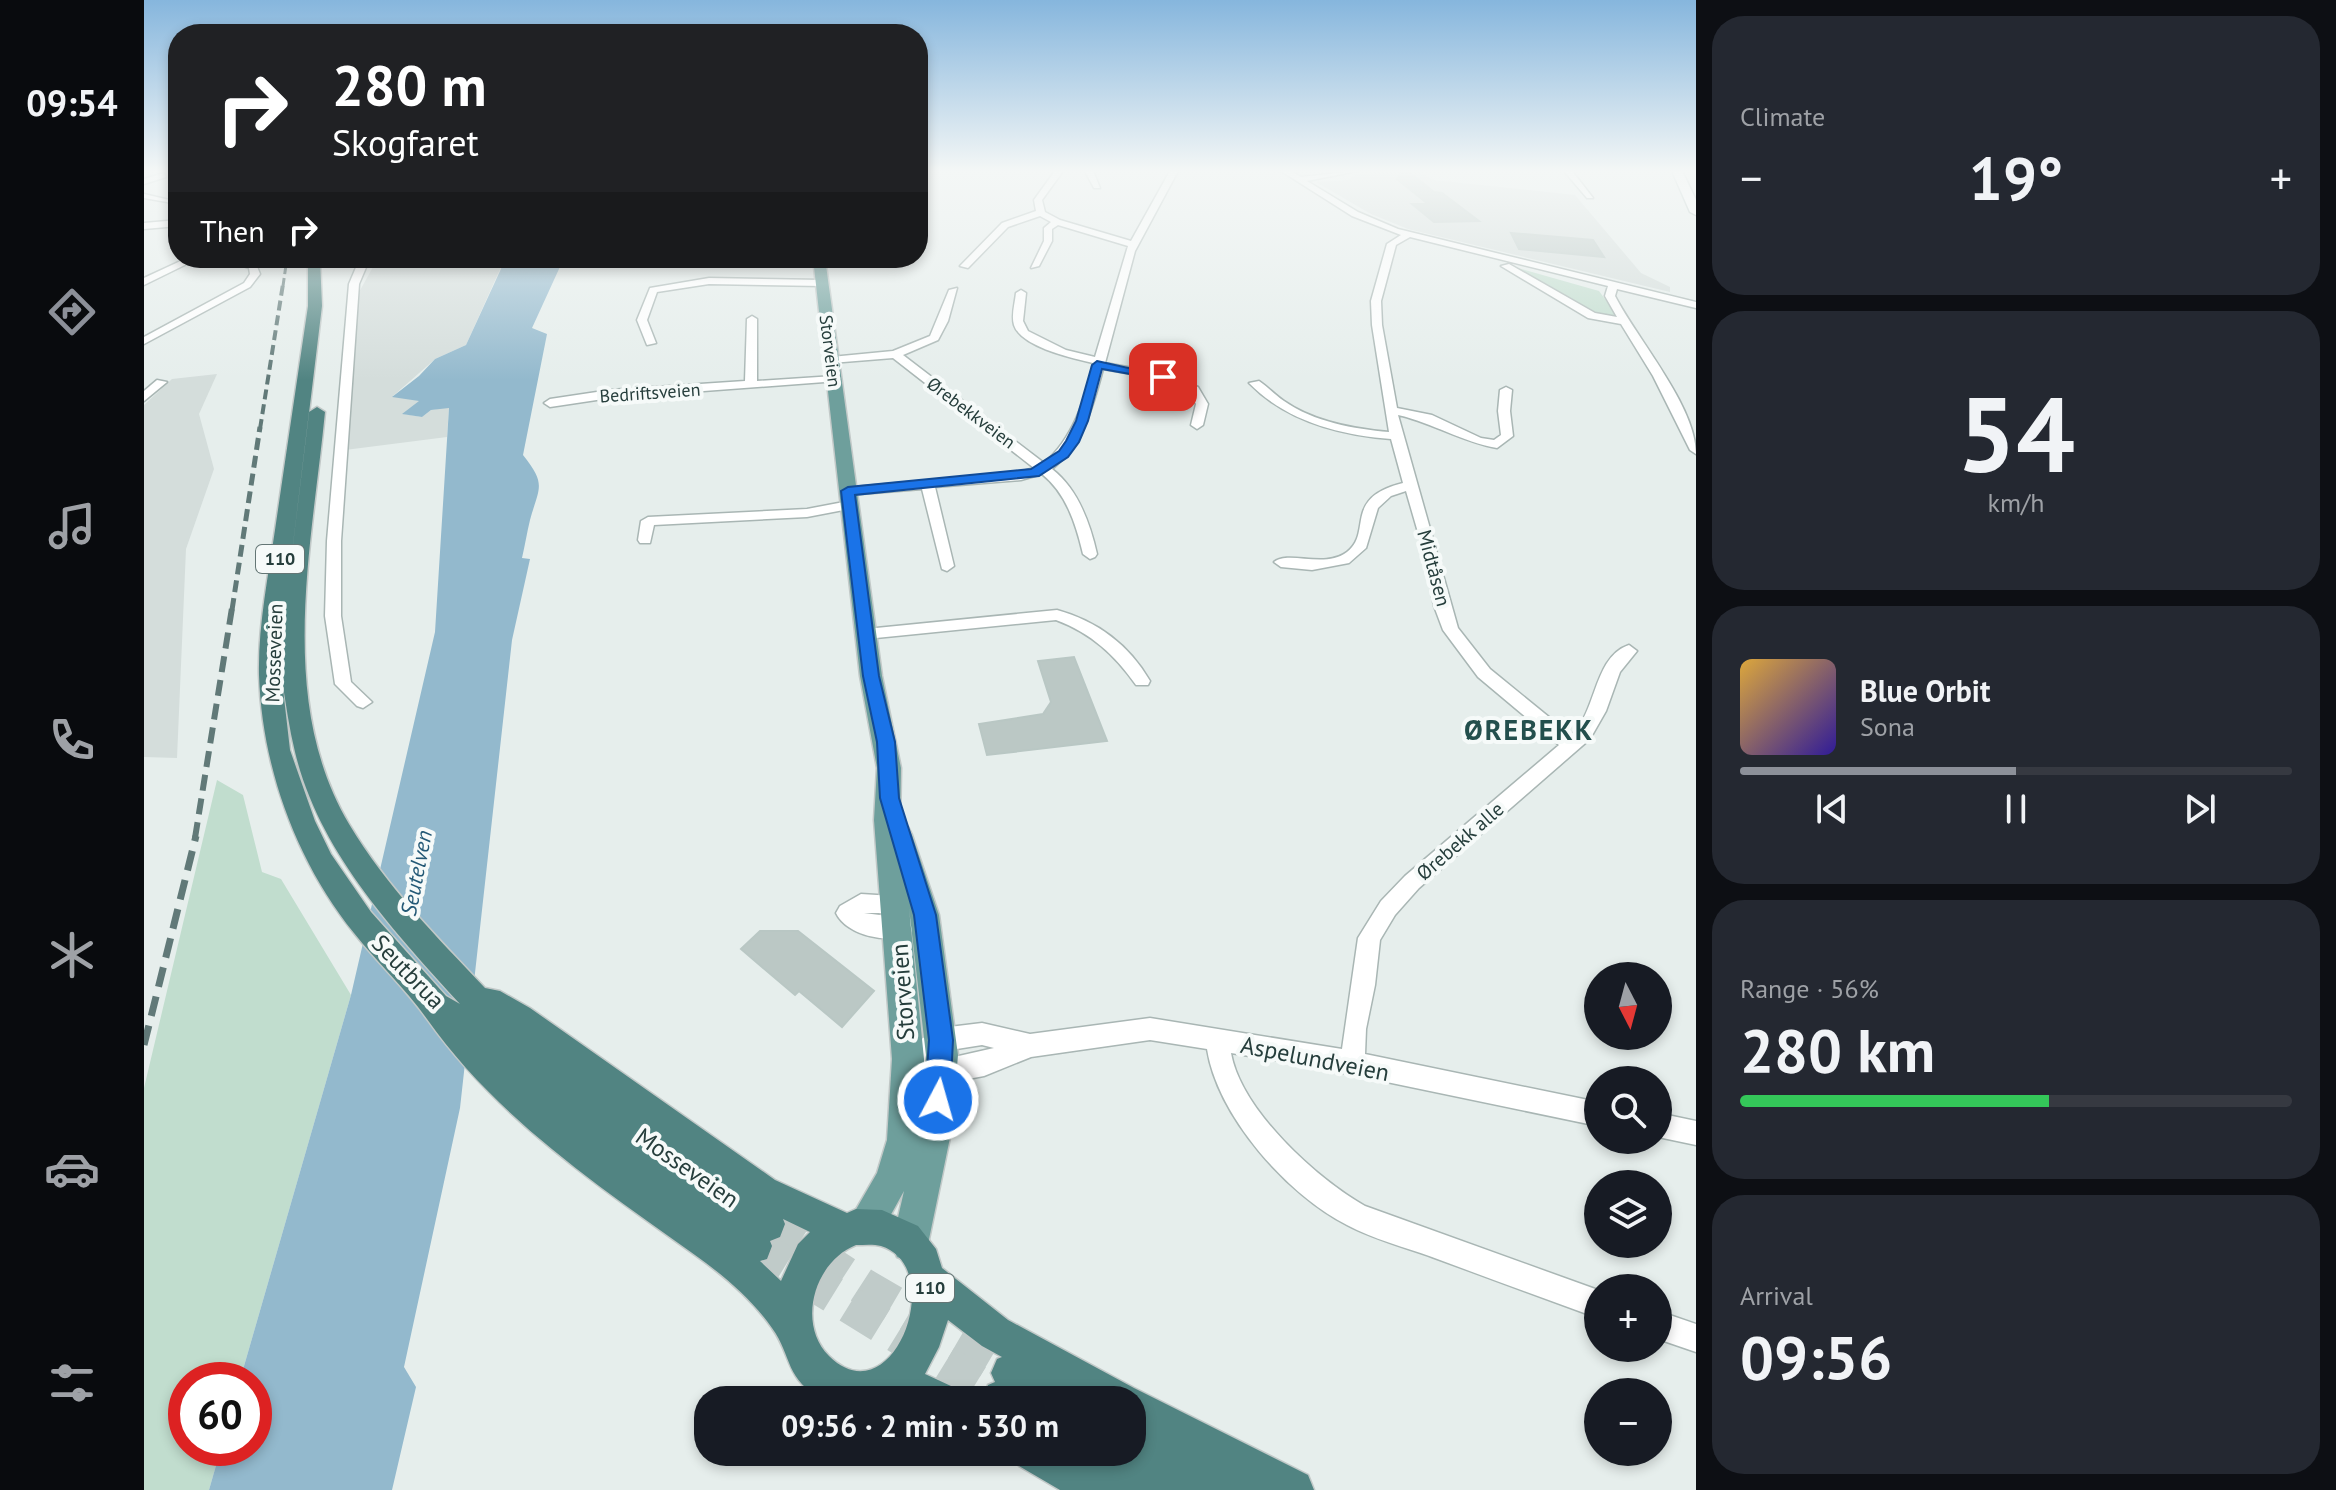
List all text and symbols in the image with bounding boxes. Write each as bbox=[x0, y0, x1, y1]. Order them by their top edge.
text: 280 m bbox=[332, 49, 487, 121]
icon: right bbox=[200, 56, 304, 160]
text: 09:54 bbox=[26, 79, 118, 126]
text: Climate bbox=[1740, 100, 1825, 133]
text: Skogfaret bbox=[332, 119, 479, 166]
text: 19° bbox=[1969, 139, 2063, 217]
text: − bbox=[1740, 149, 1762, 206]
text: + bbox=[2270, 149, 2292, 206]
icon: right bbox=[281, 208, 325, 252]
text: Then bbox=[200, 211, 265, 250]
icon: directions bbox=[44, 284, 100, 340]
street label: Storveien bbox=[815, 313, 846, 388]
pin bbox=[1129, 343, 1197, 411]
icon: arrive bbox=[1141, 355, 1185, 399]
text: 54 bbox=[1957, 366, 2075, 501]
street label: Ørebekkveien bbox=[922, 372, 1020, 453]
street label: Bedriftsveien bbox=[599, 378, 701, 407]
text: km/h bbox=[1988, 486, 2045, 519]
icon: music bbox=[44, 498, 100, 554]
street label: Midtåsen bbox=[1411, 527, 1457, 609]
road number: 110 bbox=[256, 545, 304, 573]
street label: Mosseveien bbox=[259, 603, 289, 703]
text: Blue Orbit bbox=[1860, 671, 1990, 710]
text: Sona bbox=[1860, 710, 1915, 743]
district label: ØREBEKK bbox=[1464, 711, 1594, 748]
icon: phone bbox=[44, 712, 100, 768]
icon: previous bbox=[1810, 787, 1854, 831]
icon: pause bbox=[1994, 787, 2038, 831]
icon: next bbox=[2178, 787, 2222, 831]
street label: Ørebekk alle bbox=[1411, 796, 1509, 886]
water label: Seutelven bbox=[394, 828, 438, 918]
icon: climate bbox=[44, 927, 100, 983]
street label: Seutbrua bbox=[365, 928, 451, 1015]
street label: Storveien bbox=[884, 943, 921, 1041]
north arrow bbox=[1584, 962, 1672, 1050]
map controls bbox=[1584, 962, 1672, 1466]
text: Range · 56% bbox=[1740, 972, 1879, 1005]
text: 280 km bbox=[1740, 1011, 1935, 1089]
street label: Aspelundveien bbox=[1238, 1029, 1392, 1088]
position arrow bbox=[896, 1058, 980, 1142]
button: search bbox=[1584, 1066, 1672, 1154]
street label: Mosseveien bbox=[630, 1121, 745, 1214]
icon: car bbox=[44, 1141, 100, 1197]
button: layers bbox=[1584, 1170, 1672, 1258]
road number: 110 bbox=[906, 1274, 954, 1302]
button: + bbox=[1584, 1274, 1672, 1362]
text: Arrival bbox=[1740, 1279, 1813, 1312]
text: 09:56 bbox=[1740, 1318, 1892, 1396]
icon: filters bbox=[44, 1355, 100, 1411]
speed limit sign: 60 bbox=[168, 1362, 272, 1466]
button: − bbox=[1584, 1378, 1672, 1466]
text: 09:56 · 2 min · 530 m bbox=[781, 1406, 1059, 1445]

